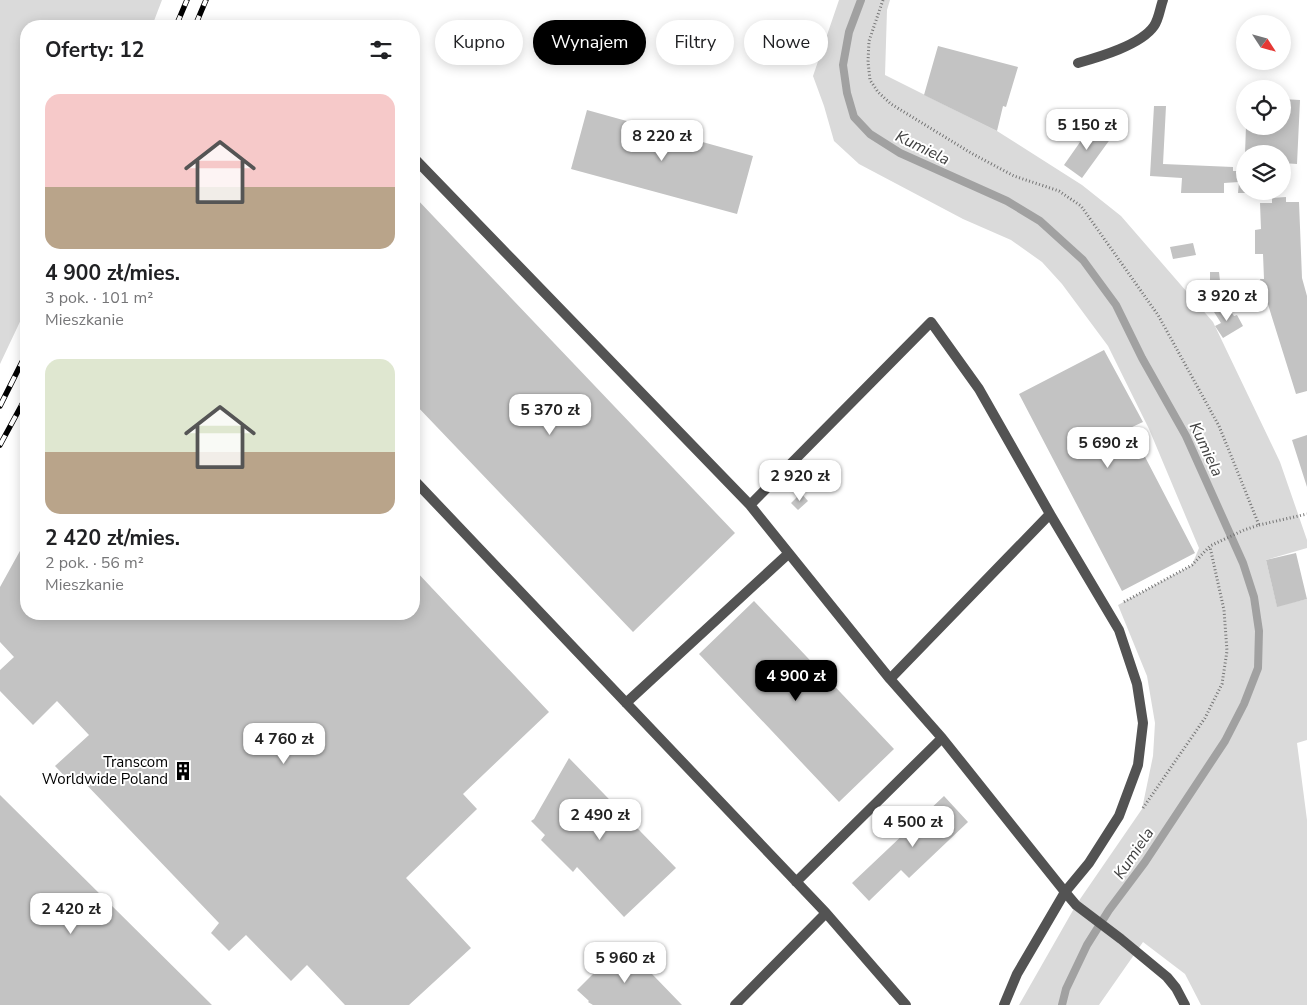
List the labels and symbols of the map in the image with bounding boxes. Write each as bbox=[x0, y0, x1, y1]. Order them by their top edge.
north arrow bbox=[1236, 15, 1291, 70]
pin: 5 150 zł bbox=[1035, 108, 1139, 151]
pin: 8 220 zł bbox=[610, 120, 714, 162]
water label: Kumiela bbox=[892, 125, 953, 170]
pin: 3 920 zł bbox=[1175, 280, 1279, 322]
pin: 5 370 zł bbox=[498, 394, 602, 436]
water label: Kumiela bbox=[1184, 419, 1228, 480]
pin: 5 690 zł bbox=[1056, 426, 1160, 469]
pin: 2 920 zł bbox=[748, 460, 852, 502]
pin: 4 900 zł bbox=[744, 660, 848, 702]
pin: 4 760 zł bbox=[232, 722, 336, 765]
place label: Transcom Worldwide Poland bbox=[42, 752, 168, 789]
building icon: Transcom Worldwide Poland bbox=[172, 760, 194, 782]
pin: 2 490 zł bbox=[548, 798, 652, 841]
pin: 4 500 zł bbox=[861, 806, 965, 848]
water label: Kumiela bbox=[1109, 823, 1159, 884]
pin: 2 420 zł bbox=[19, 892, 123, 935]
pin: 5 960 zł bbox=[573, 942, 677, 984]

